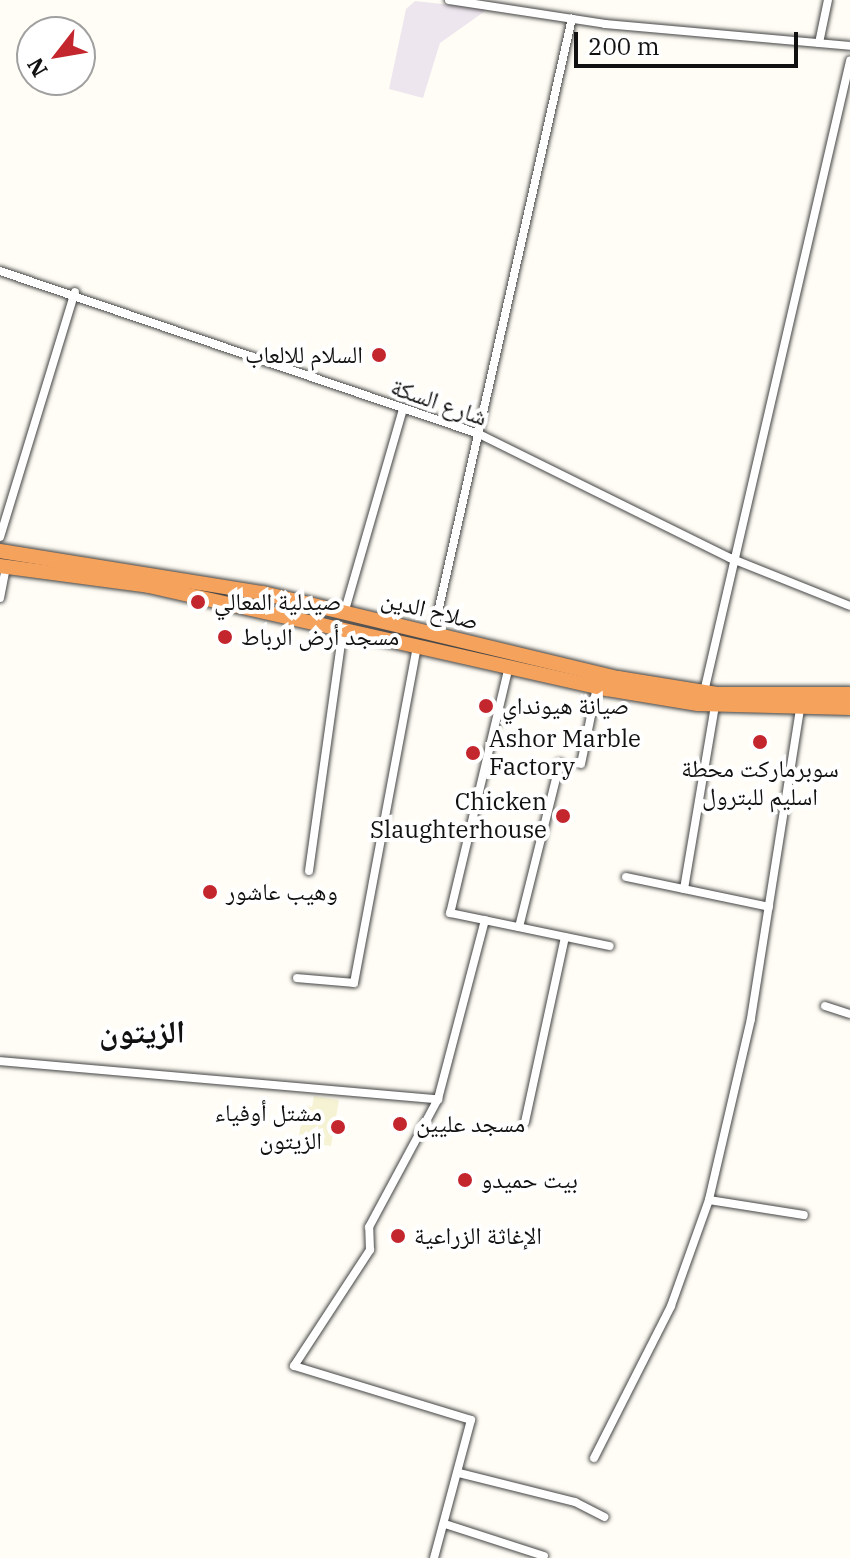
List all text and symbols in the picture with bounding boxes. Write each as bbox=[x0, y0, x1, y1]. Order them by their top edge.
north arrow bbox=[16, 16, 96, 96]
scale bar bbox=[578, 16, 802, 66]
text: 200 m bbox=[588, 30, 660, 62]
text: N bbox=[20, 53, 54, 83]
place label: السلام للالعاب bbox=[245, 341, 363, 369]
marker: السلام للالعاب bbox=[370, 346, 388, 364]
street label: شارع السكة bbox=[387, 372, 491, 432]
street label: صلاح الدين bbox=[379, 584, 481, 636]
place label: صيدلية المعالي bbox=[214, 588, 341, 616]
marker: صيدلية المعالي bbox=[189, 593, 207, 611]
place label: مسجد أرض الرباط bbox=[241, 623, 399, 651]
marker: مسجد أرض الرباط bbox=[216, 628, 234, 646]
place label: صيانة هيونداي bbox=[502, 692, 629, 720]
marker: صيانة هيونداي bbox=[477, 697, 495, 715]
place label: Ashor Marble Factory bbox=[489, 725, 641, 781]
marker: سوبرماركت محطة اسليم للبترول bbox=[751, 733, 769, 751]
marker: Ashor Marble Factory bbox=[464, 744, 482, 762]
place label: سوبرماركت محطة اسليم للبترول bbox=[681, 755, 839, 811]
place label: Chicken Slaughterhouse bbox=[370, 788, 547, 844]
marker: Chicken Slaughterhouse bbox=[554, 807, 572, 825]
place label: وهيب عاشور bbox=[226, 878, 338, 906]
marker: وهيب عاشور bbox=[201, 883, 219, 901]
district label: الزيتون bbox=[99, 1012, 185, 1050]
place label: مشتل أوفياء الزيتون bbox=[215, 1099, 322, 1155]
place label: مسجد عليين bbox=[416, 1110, 525, 1138]
marker: مسجد عليين bbox=[391, 1115, 409, 1133]
marker: مشتل أوفياء الزيتون bbox=[329, 1118, 347, 1136]
place label: بيت حميدو bbox=[481, 1166, 578, 1194]
marker: بيت حميدو bbox=[456, 1171, 474, 1189]
place label: الإغاثة الزراعية bbox=[414, 1222, 542, 1250]
marker: الإغاثة الزراعية bbox=[389, 1227, 407, 1245]

